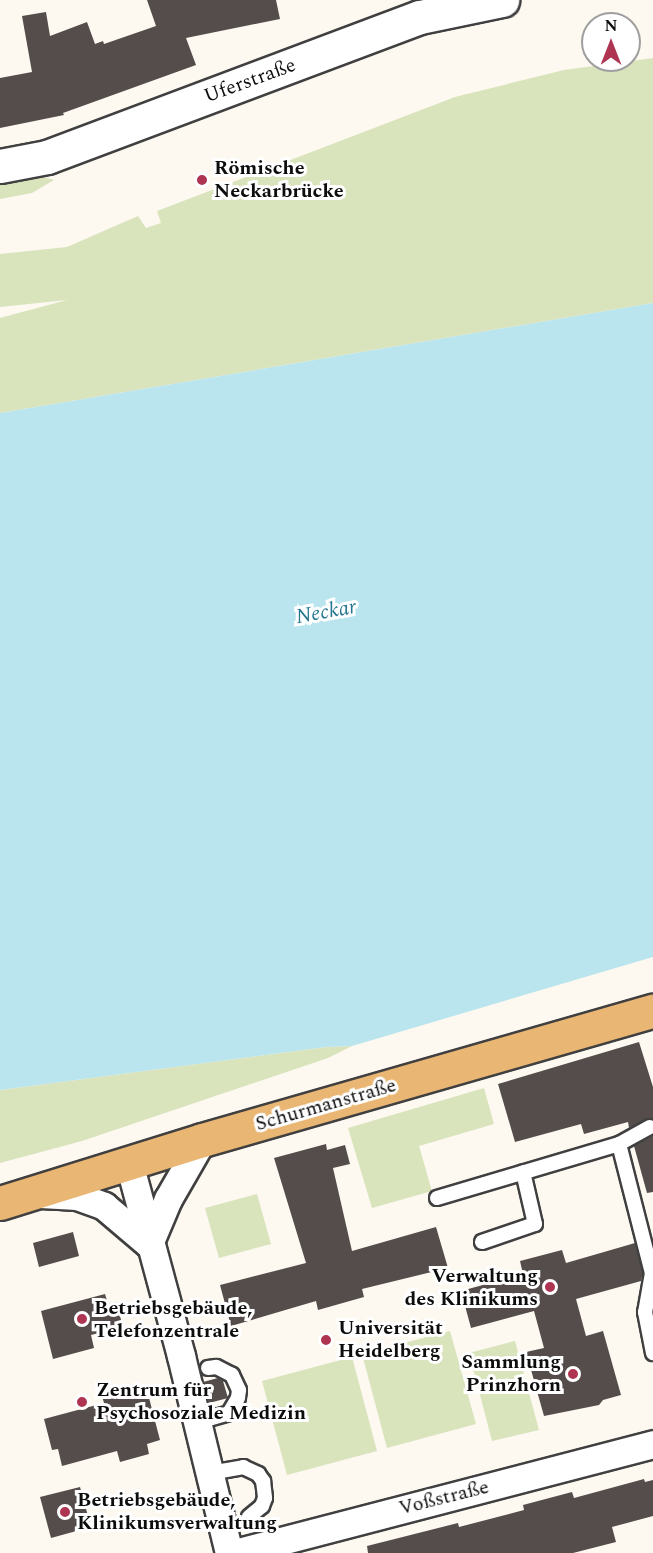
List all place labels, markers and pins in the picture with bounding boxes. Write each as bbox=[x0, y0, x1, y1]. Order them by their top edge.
place label: Römische Neckarbrücke bbox=[214, 156, 344, 203]
marker: Römische Neckarbrücke bbox=[195, 173, 209, 187]
place label: Verwaltung des Klinikums bbox=[405, 1264, 538, 1311]
marker: Verwaltung des Klinikums bbox=[543, 1280, 557, 1294]
place label: Betriebsgebäude, Telefonzentrale bbox=[94, 1296, 253, 1343]
marker: Betriebsgebäude, Telefonzentrale bbox=[75, 1312, 89, 1326]
place label: Universität Heidelberg bbox=[338, 1316, 443, 1363]
marker: Universität Heidelberg bbox=[319, 1333, 333, 1347]
place label: Sammlung Prinzhorn bbox=[462, 1350, 561, 1397]
marker: Sammlung Prinzhorn bbox=[566, 1367, 580, 1381]
place label: Zentrum für Psychosoziale Medizin bbox=[96, 1378, 306, 1425]
marker: Zentrum für Psychosoziale Medizin bbox=[73, 1393, 91, 1411]
place label: Betriebsgebäude, Klinikumsverwaltung bbox=[77, 1488, 277, 1535]
marker: Betriebsgebäude, Klinikumsverwaltung bbox=[58, 1505, 72, 1519]

